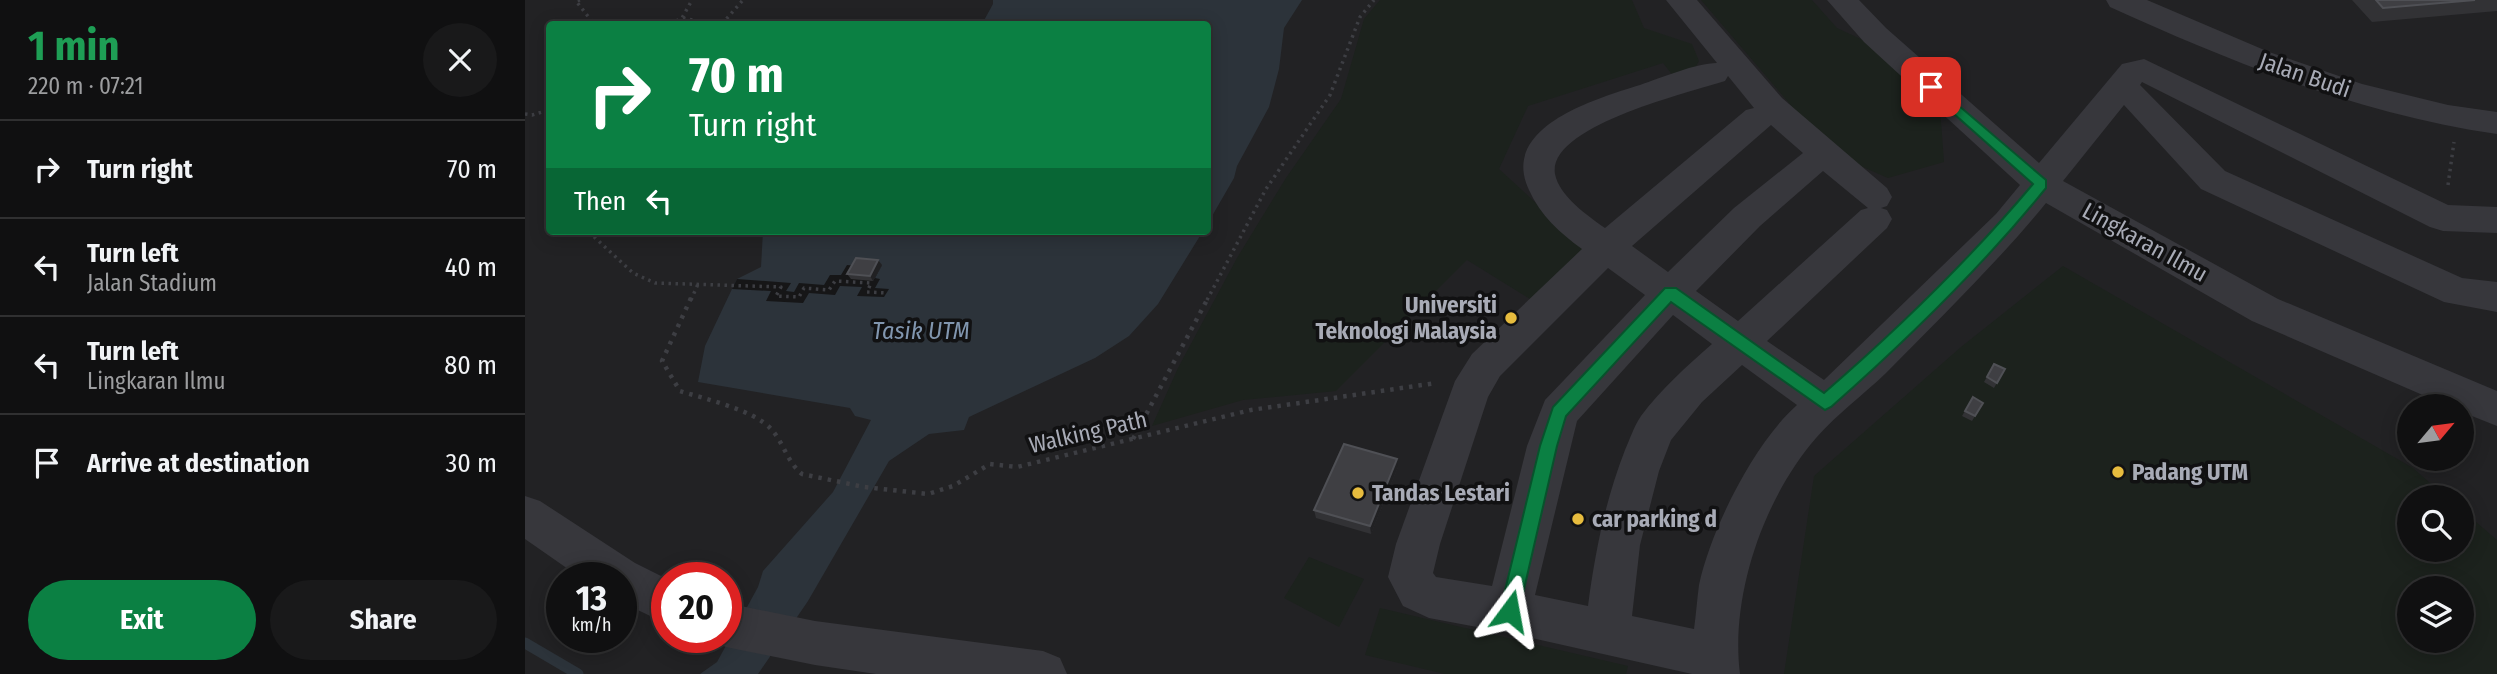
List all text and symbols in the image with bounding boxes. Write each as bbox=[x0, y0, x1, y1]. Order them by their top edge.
text: 1 min bbox=[28, 21, 119, 71]
button: close bbox=[423, 23, 497, 97]
text: 70 m bbox=[689, 46, 784, 105]
street label: Jalan Budi bbox=[2256, 46, 2354, 104]
icon: right bbox=[574, 49, 665, 140]
pin bbox=[1901, 57, 1961, 117]
icon: arrive bbox=[1912, 68, 1950, 106]
text: 220 m · 07:21 bbox=[28, 72, 143, 100]
text: Turn right bbox=[689, 106, 816, 144]
icon: right bbox=[28, 150, 66, 188]
text: Turn right bbox=[87, 154, 193, 185]
text: 70 m bbox=[447, 154, 497, 185]
icon: left bbox=[640, 182, 678, 220]
text: Then bbox=[574, 186, 626, 217]
street label: Lingkaran Ilmu bbox=[2078, 196, 2212, 288]
text: Turn left bbox=[87, 238, 179, 269]
icon: left bbox=[28, 248, 66, 286]
text: 40 m bbox=[445, 252, 497, 283]
text: Jalan Stadium bbox=[87, 269, 217, 297]
place label: Universiti Teknologi Malaysia bbox=[1315, 291, 1497, 345]
marker: Universiti Teknologi Malaysia bbox=[1503, 310, 1519, 326]
water label: Tasik UTM bbox=[872, 317, 970, 345]
text: Turn left bbox=[87, 336, 179, 367]
icon: left bbox=[28, 346, 66, 384]
text: 80 m bbox=[444, 350, 497, 381]
text: Lingkaran Ilmu bbox=[87, 367, 225, 395]
north arrow bbox=[2397, 394, 2475, 471]
map controls bbox=[2397, 394, 2474, 653]
street label: Walking Path bbox=[1026, 405, 1150, 459]
icon: arrive bbox=[28, 444, 66, 482]
text: Arrive at destination bbox=[87, 448, 310, 479]
text: 30 m bbox=[446, 448, 497, 479]
place label: Padang UTM bbox=[2132, 458, 2248, 486]
marker: Padang UTM bbox=[2110, 464, 2126, 480]
place label: Tandas Lestari bbox=[1372, 479, 1510, 507]
marker: Tandas Lestari bbox=[1350, 485, 1366, 501]
button: search bbox=[2397, 485, 2474, 562]
place label: car parking d bbox=[1592, 505, 1717, 533]
marker: car parking d bbox=[1570, 511, 1586, 527]
speed limit sign: 20 bbox=[651, 562, 742, 653]
position arrow bbox=[1473, 574, 1547, 648]
button: layers bbox=[2397, 576, 2474, 653]
text: 13 bbox=[576, 577, 607, 619]
button: Exit bbox=[28, 580, 256, 660]
button: Share bbox=[270, 580, 497, 660]
text: km/h bbox=[571, 614, 612, 636]

